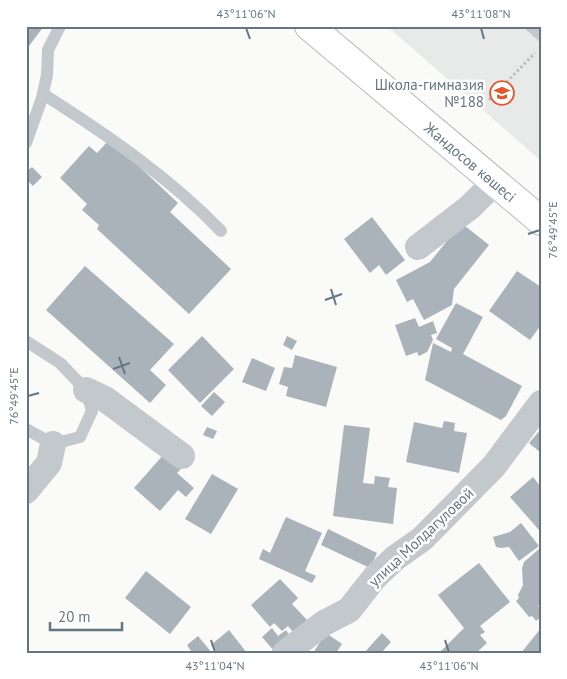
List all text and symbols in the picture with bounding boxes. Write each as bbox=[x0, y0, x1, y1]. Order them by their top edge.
text: 43°11'06"N bbox=[216, 6, 276, 21]
text: 43°11'08"N bbox=[451, 6, 511, 21]
place label: Школа-гимназия №188 bbox=[375, 75, 484, 111]
school or university icon: Школа-гимназия №188 bbox=[489, 80, 515, 106]
street label: Жандосов көшесі bbox=[420, 117, 520, 206]
text: 76°49'45"E bbox=[545, 201, 560, 259]
text: 76°49'45"E bbox=[6, 367, 21, 425]
street label: улица Молдагуловой bbox=[365, 483, 477, 591]
scale bar bbox=[50, 599, 122, 631]
text: 20 m bbox=[58, 607, 91, 626]
text: 43°11'04"N bbox=[185, 658, 245, 673]
text: 43°11'06"N bbox=[419, 658, 479, 673]

